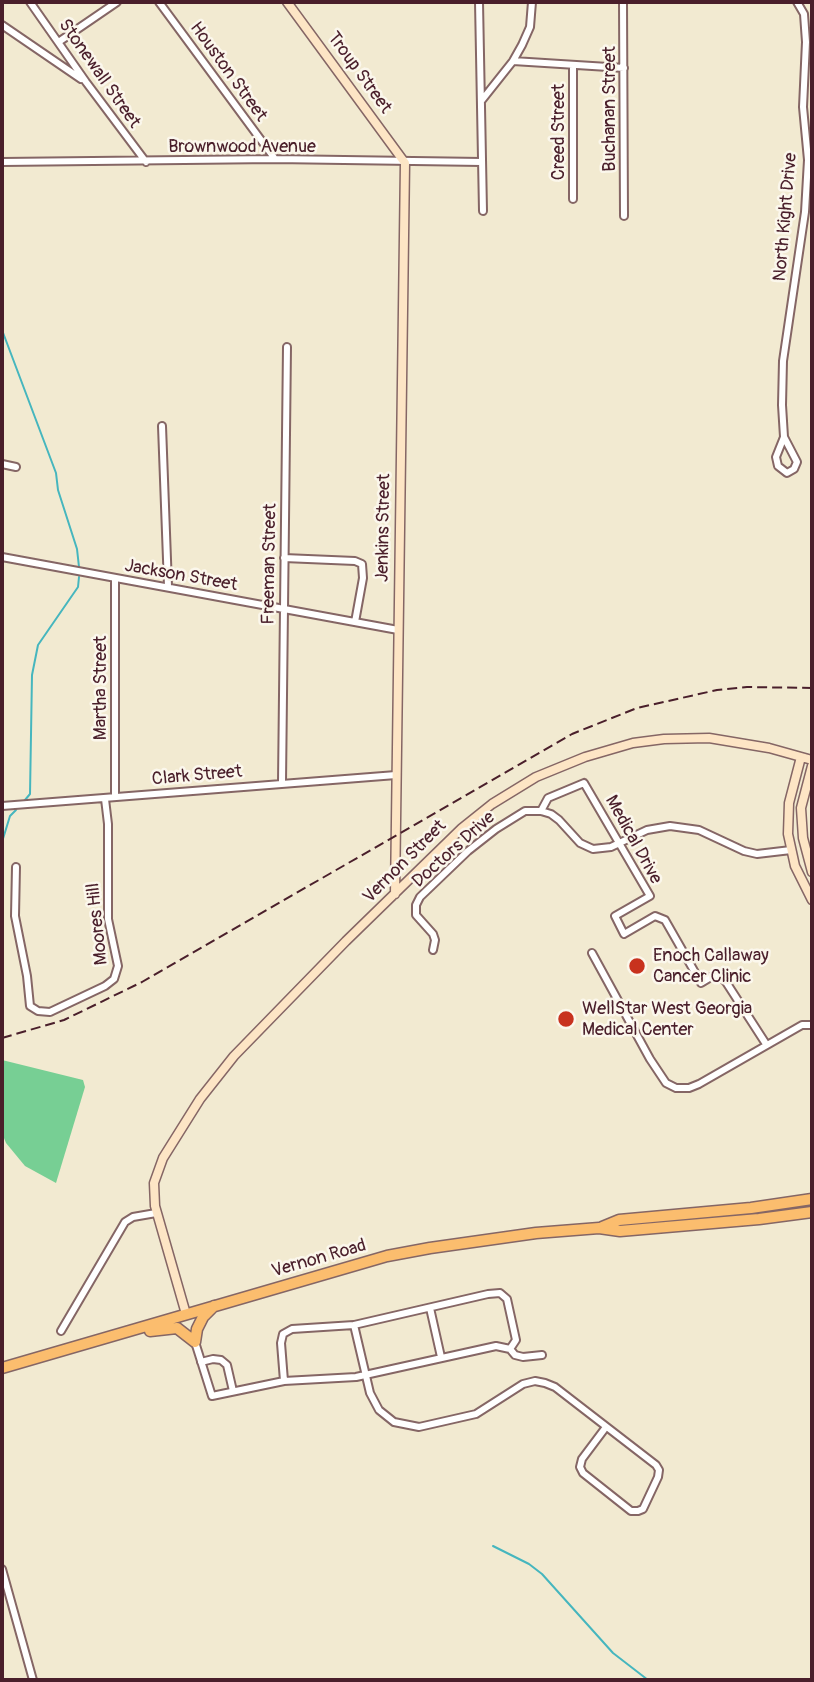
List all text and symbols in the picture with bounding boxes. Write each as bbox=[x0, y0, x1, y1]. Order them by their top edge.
street label: Stonewall Street bbox=[53, 15, 145, 133]
street label: Houston Street bbox=[185, 18, 271, 126]
street label: Troup Street bbox=[322, 28, 396, 118]
street label: Buchanan Street bbox=[599, 46, 621, 172]
street label: Creed Street bbox=[548, 84, 570, 180]
street label: Brownwood Avenue bbox=[168, 136, 316, 158]
street label: North Kight Drive bbox=[770, 152, 802, 282]
street label: Jenkins Street bbox=[372, 474, 396, 582]
street label: Freeman Street bbox=[258, 503, 282, 625]
street label: Jackson Street bbox=[123, 555, 239, 597]
street label: Martha Street bbox=[90, 636, 112, 740]
street label: Clark Street bbox=[151, 761, 243, 791]
street label: Medical Drive bbox=[600, 792, 666, 888]
street label: Doctors Drive bbox=[408, 807, 500, 893]
street label: Vernon Street bbox=[359, 816, 451, 908]
street label: Moores Hill bbox=[83, 882, 113, 966]
place label: Enoch Callaway Cancer Clinic bbox=[653, 945, 769, 988]
marker: Enoch Callaway Cancer Clinic bbox=[627, 956, 647, 976]
place label: WellStar West Georgia Medical Center bbox=[582, 998, 752, 1040]
marker: WellStar West Georgia Medical Center bbox=[556, 1009, 576, 1029]
street label: Vernon Road bbox=[269, 1235, 369, 1283]

